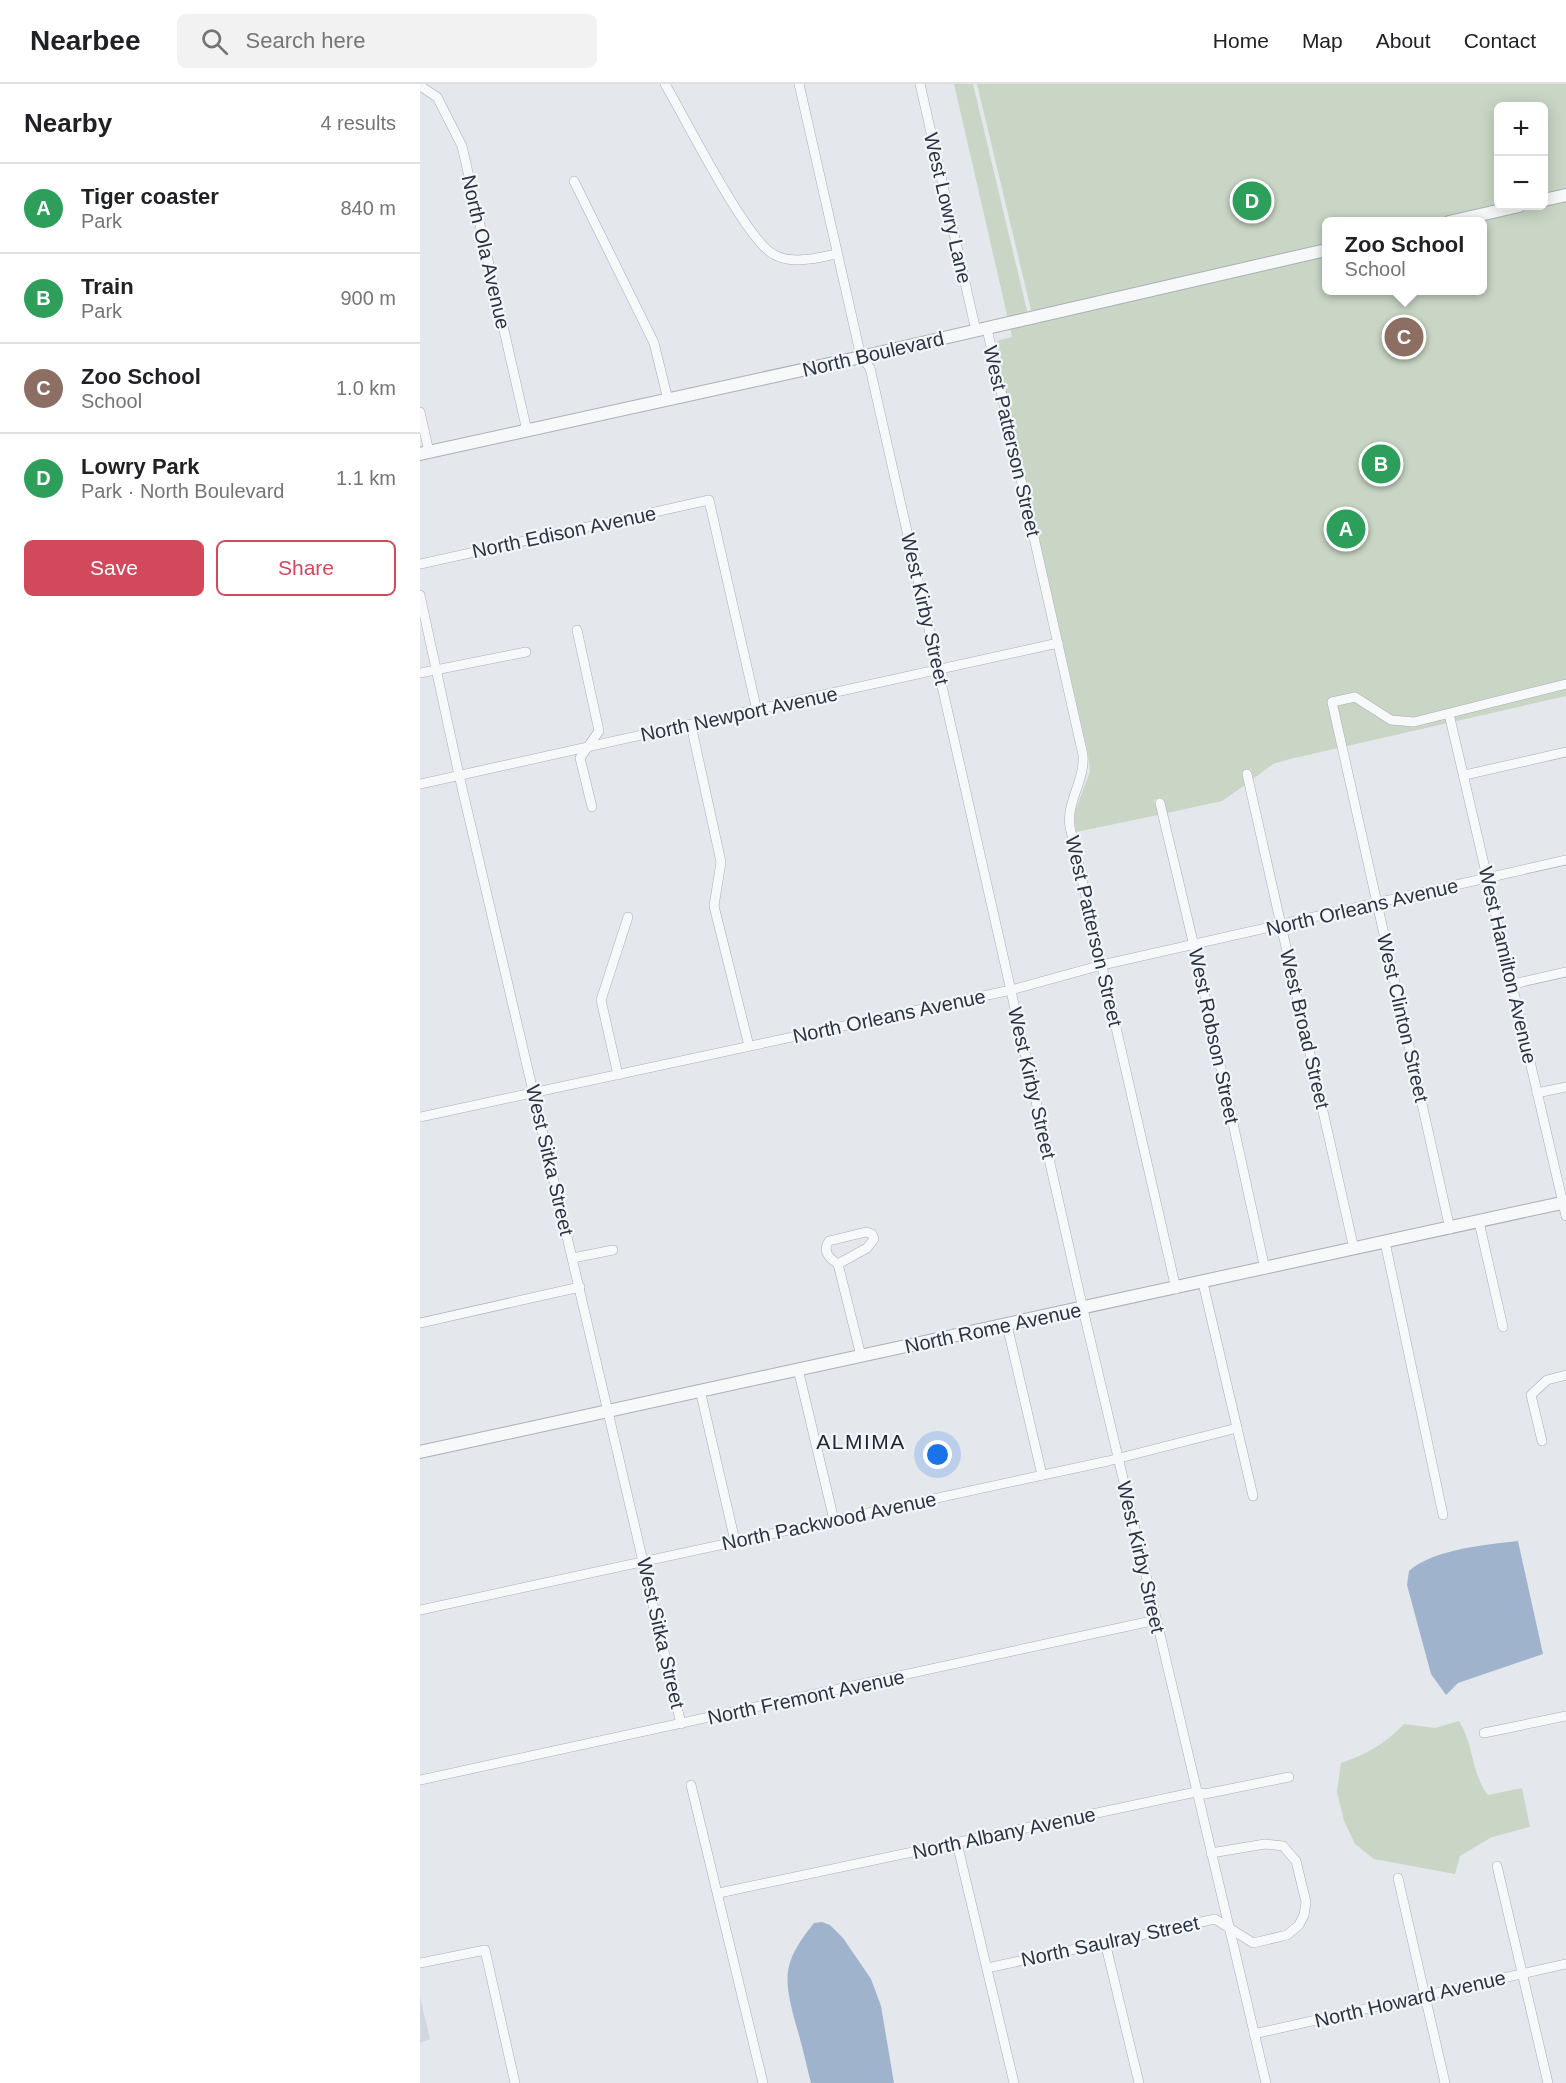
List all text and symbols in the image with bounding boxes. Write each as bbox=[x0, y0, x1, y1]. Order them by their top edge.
search box bbox=[177, 14, 597, 68]
text: Nearbee bbox=[30, 25, 141, 56]
icon: search bbox=[198, 25, 231, 58]
text: Search here bbox=[246, 28, 365, 53]
text: Home bbox=[1213, 29, 1269, 52]
text: Map bbox=[1302, 29, 1343, 52]
text: About bbox=[1376, 29, 1431, 52]
text: Contact bbox=[1464, 29, 1536, 52]
map controls bbox=[1494, 102, 1548, 210]
button: + bbox=[1494, 102, 1548, 156]
text: Nearby bbox=[24, 108, 112, 138]
text: 4 results bbox=[320, 112, 396, 134]
street label: West Lowry Lane bbox=[920, 130, 976, 286]
button: − bbox=[1494, 156, 1548, 210]
street label: North Ola Avenue bbox=[458, 173, 514, 331]
pin: D bbox=[1232, 178, 1272, 224]
text: Tiger coaster bbox=[81, 184, 219, 209]
text: A bbox=[36, 197, 51, 219]
text: 840 m bbox=[340, 197, 396, 219]
text: Park bbox=[81, 210, 122, 232]
popup bbox=[1322, 217, 1487, 295]
text: Zoo School bbox=[1345, 232, 1464, 257]
text: School bbox=[1345, 258, 1406, 280]
text: Train bbox=[81, 274, 134, 299]
text: B bbox=[36, 287, 51, 309]
text: 900 m bbox=[340, 287, 396, 309]
text: Park bbox=[81, 300, 122, 322]
pin: C bbox=[1384, 314, 1424, 360]
street label: North Boulevard bbox=[800, 327, 946, 381]
street label: West Patterson Street bbox=[979, 343, 1045, 539]
text: Zoo School bbox=[81, 364, 201, 389]
text: C bbox=[36, 377, 51, 399]
text: 1.0 km bbox=[336, 377, 396, 399]
text: School bbox=[81, 390, 142, 412]
pin: B bbox=[1362, 442, 1400, 487]
text: Lowry Park bbox=[81, 454, 200, 479]
text: D bbox=[36, 467, 51, 489]
text: 1.1 km bbox=[336, 467, 396, 489]
text: Park · North Boulevard bbox=[81, 480, 284, 502]
street label: North Edison Avenue bbox=[470, 502, 658, 562]
pin: A bbox=[1326, 506, 1366, 552]
street label: West Kirby Street bbox=[897, 531, 953, 688]
button: Save bbox=[24, 540, 204, 596]
button: Share bbox=[216, 540, 396, 596]
street label: North Newport Avenue bbox=[638, 682, 840, 746]
street label: West Patterson Street bbox=[1061, 833, 1127, 1029]
street label: West Hamilton Avenue bbox=[1475, 864, 1541, 1066]
street label: North Orleans Avenue bbox=[1264, 874, 1460, 940]
street label: West Clinton Street bbox=[1373, 932, 1433, 1105]
street label: West Robson Street bbox=[1185, 946, 1243, 1126]
street label: West Broad Street bbox=[1276, 947, 1334, 1111]
street label: North Orleans Avenue bbox=[791, 985, 987, 1047]
street label: West Kirby Street bbox=[1004, 1005, 1060, 1162]
street label: West Sitka Street bbox=[522, 1082, 578, 1238]
street label: North Rome Avenue bbox=[903, 1299, 1083, 1357]
district label: ALMIMA bbox=[816, 1430, 906, 1453]
your location bbox=[923, 1440, 952, 1469]
street label: West Kirby Street bbox=[1113, 1479, 1169, 1636]
street label: North Packwood Avenue bbox=[720, 1488, 938, 1554]
street label: West Sitka Street bbox=[633, 1555, 689, 1711]
street label: North Fremont Avenue bbox=[705, 1665, 907, 1729]
street label: North Albany Avenue bbox=[911, 1803, 1097, 1863]
street label: North Saulray Street bbox=[1019, 1911, 1201, 1971]
street label: North Howard Avenue bbox=[1312, 1966, 1508, 2032]

